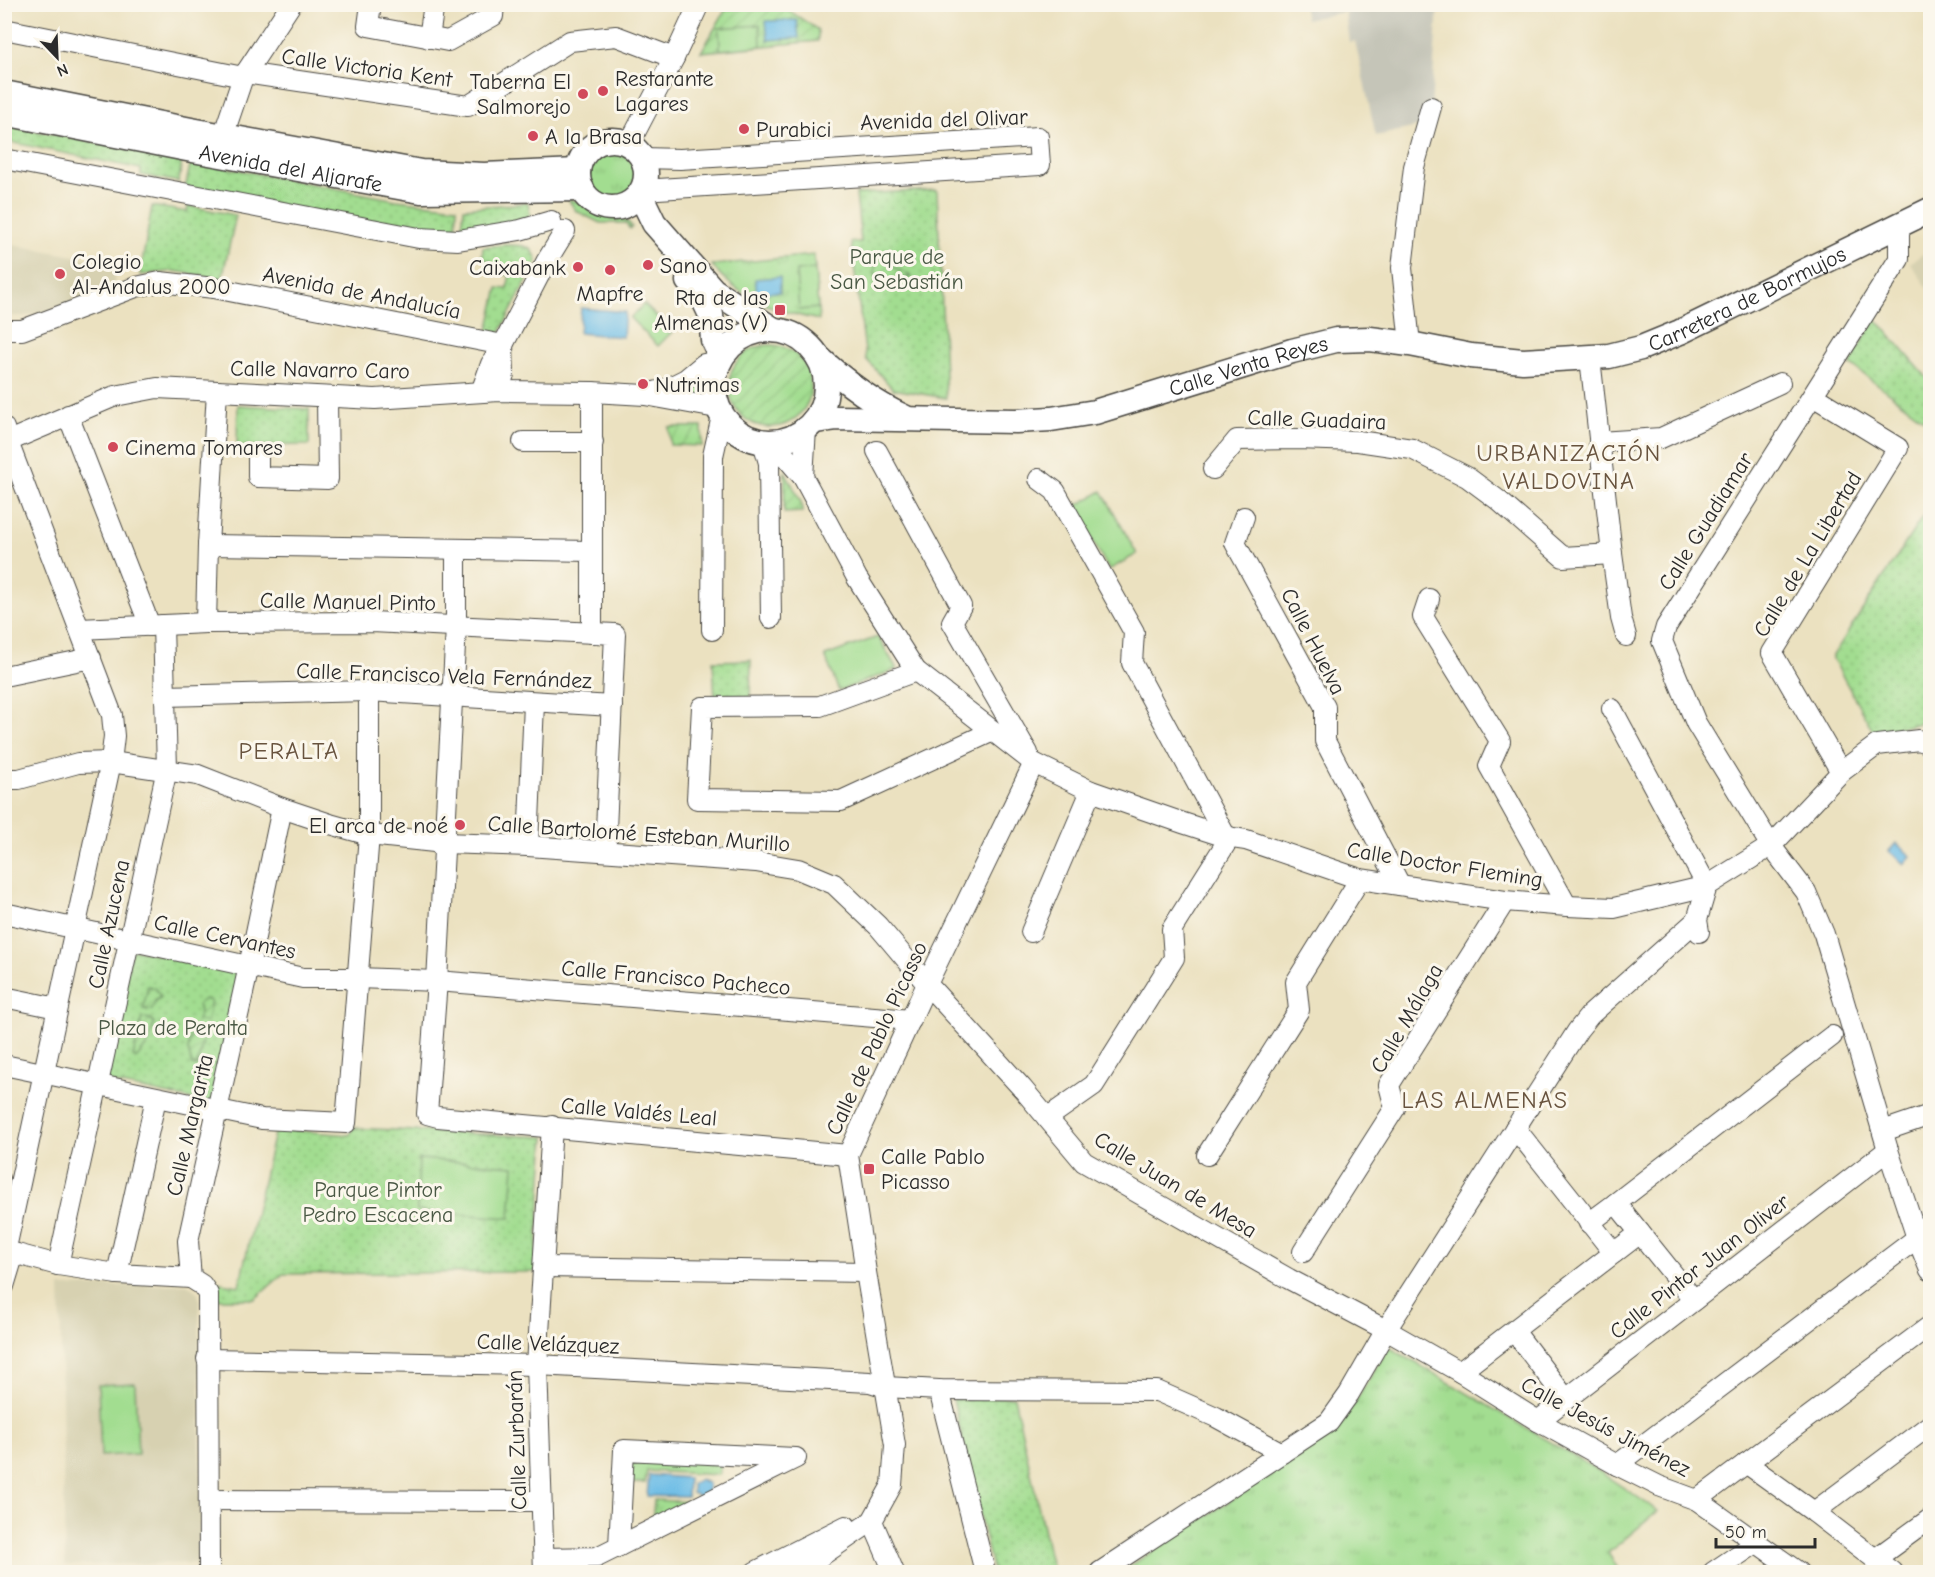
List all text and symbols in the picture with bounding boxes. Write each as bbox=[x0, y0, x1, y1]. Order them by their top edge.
north arrow bbox=[27, 27, 87, 87]
street label: Calle Victoria Kent bbox=[280, 43, 454, 93]
text: N bbox=[54, 60, 71, 80]
place label: Restarante Lagares bbox=[615, 66, 714, 117]
place label: Taberna El Salmorejo bbox=[470, 69, 571, 120]
marker: Restarante Lagares bbox=[596, 84, 610, 98]
marker: Taberna El Salmorejo bbox=[576, 87, 590, 101]
street label: Avenida del Olivar bbox=[860, 104, 1029, 136]
place label: Purabici bbox=[756, 117, 832, 143]
marker: Purabici bbox=[737, 122, 751, 136]
place label: A la Brasa bbox=[545, 124, 642, 150]
marker: A la Brasa bbox=[526, 129, 540, 143]
street label: Avenida del Aljarafe bbox=[197, 139, 384, 198]
street label: Carretera de Bormujos bbox=[1644, 241, 1850, 358]
park label: Parque de San Sebastián bbox=[830, 244, 964, 295]
place label: Colegio Al-Andalus 2000 bbox=[72, 249, 231, 300]
place label: Sano bbox=[660, 253, 707, 279]
place label: Caixabank bbox=[469, 255, 566, 281]
marker: Sano bbox=[641, 258, 655, 272]
marker: Caixabank bbox=[571, 260, 585, 274]
street label: Avenida de Andalucía bbox=[261, 261, 463, 325]
marker: Mapfre bbox=[603, 263, 617, 277]
marker: Colegio Al-Andalus 2000 bbox=[53, 267, 67, 281]
place label: Mapfre bbox=[577, 281, 643, 307]
place label: Rta de las Almenas (V) bbox=[654, 285, 768, 336]
marker: Rta de las Almenas (V) bbox=[773, 303, 787, 317]
street label: Calle Venta Reyes bbox=[1166, 331, 1331, 402]
street label: Calle Navarro Caro bbox=[230, 355, 410, 385]
place label: Nutrimas bbox=[655, 372, 739, 398]
marker: Nutrimas bbox=[636, 377, 650, 391]
street label: Calle Guadaira bbox=[1247, 405, 1387, 435]
place label: Cinema Tomares bbox=[125, 435, 283, 461]
district label: URBANIZACIÓN VALDOVINA bbox=[1476, 439, 1662, 495]
marker: Cinema Tomares bbox=[106, 440, 120, 454]
street label: Calle Guadiamar bbox=[1653, 448, 1759, 595]
street label: Calle de La Libertad bbox=[1748, 467, 1868, 642]
street label: Calle Huelva bbox=[1275, 584, 1351, 699]
street label: Calle Manuel Pinto bbox=[260, 587, 436, 617]
street label: Calle Francisco Vela Fernández bbox=[296, 658, 593, 694]
district label: PERALTA bbox=[239, 737, 339, 765]
street label: Calle Bartolomé Esteban Murillo bbox=[487, 810, 791, 858]
place label: El arca de noé bbox=[309, 813, 448, 839]
marker: El arca de noé bbox=[453, 818, 467, 832]
street label: Calle Doctor Fleming bbox=[1345, 837, 1545, 893]
street label: Calle Azucena bbox=[83, 857, 135, 991]
street label: Calle Cervantes bbox=[152, 909, 298, 965]
street label: Calle de Pablo Picasso bbox=[821, 938, 933, 1139]
street label: Calle Francisco Pacheco bbox=[560, 955, 792, 1001]
street label: Calle Málaga bbox=[1365, 959, 1449, 1078]
park label: Plaza de Peralta bbox=[98, 1015, 248, 1041]
street label: Calle Margarita bbox=[161, 1052, 219, 1199]
district label: LAS ALMENAS bbox=[1401, 1086, 1569, 1114]
street label: Calle Valdés Leal bbox=[560, 1092, 718, 1132]
street label: Calle Juan de Mesa bbox=[1090, 1126, 1261, 1244]
place label: Calle Pablo Picasso bbox=[881, 1144, 985, 1195]
marker: Calle Pablo Picasso bbox=[862, 1162, 876, 1176]
park label: Parque Pintor Pedro Escacena bbox=[303, 1177, 453, 1228]
street label: Calle Pintor Juan Oliver bbox=[1605, 1189, 1795, 1345]
street label: Calle Velázquez bbox=[476, 1329, 620, 1359]
street label: Calle Zurbarán bbox=[502, 1369, 532, 1511]
street label: Calle Jesús Jiménez bbox=[1516, 1371, 1695, 1483]
scale bar bbox=[1716, 1511, 1815, 1549]
text: 50 m bbox=[1725, 1522, 1767, 1543]

